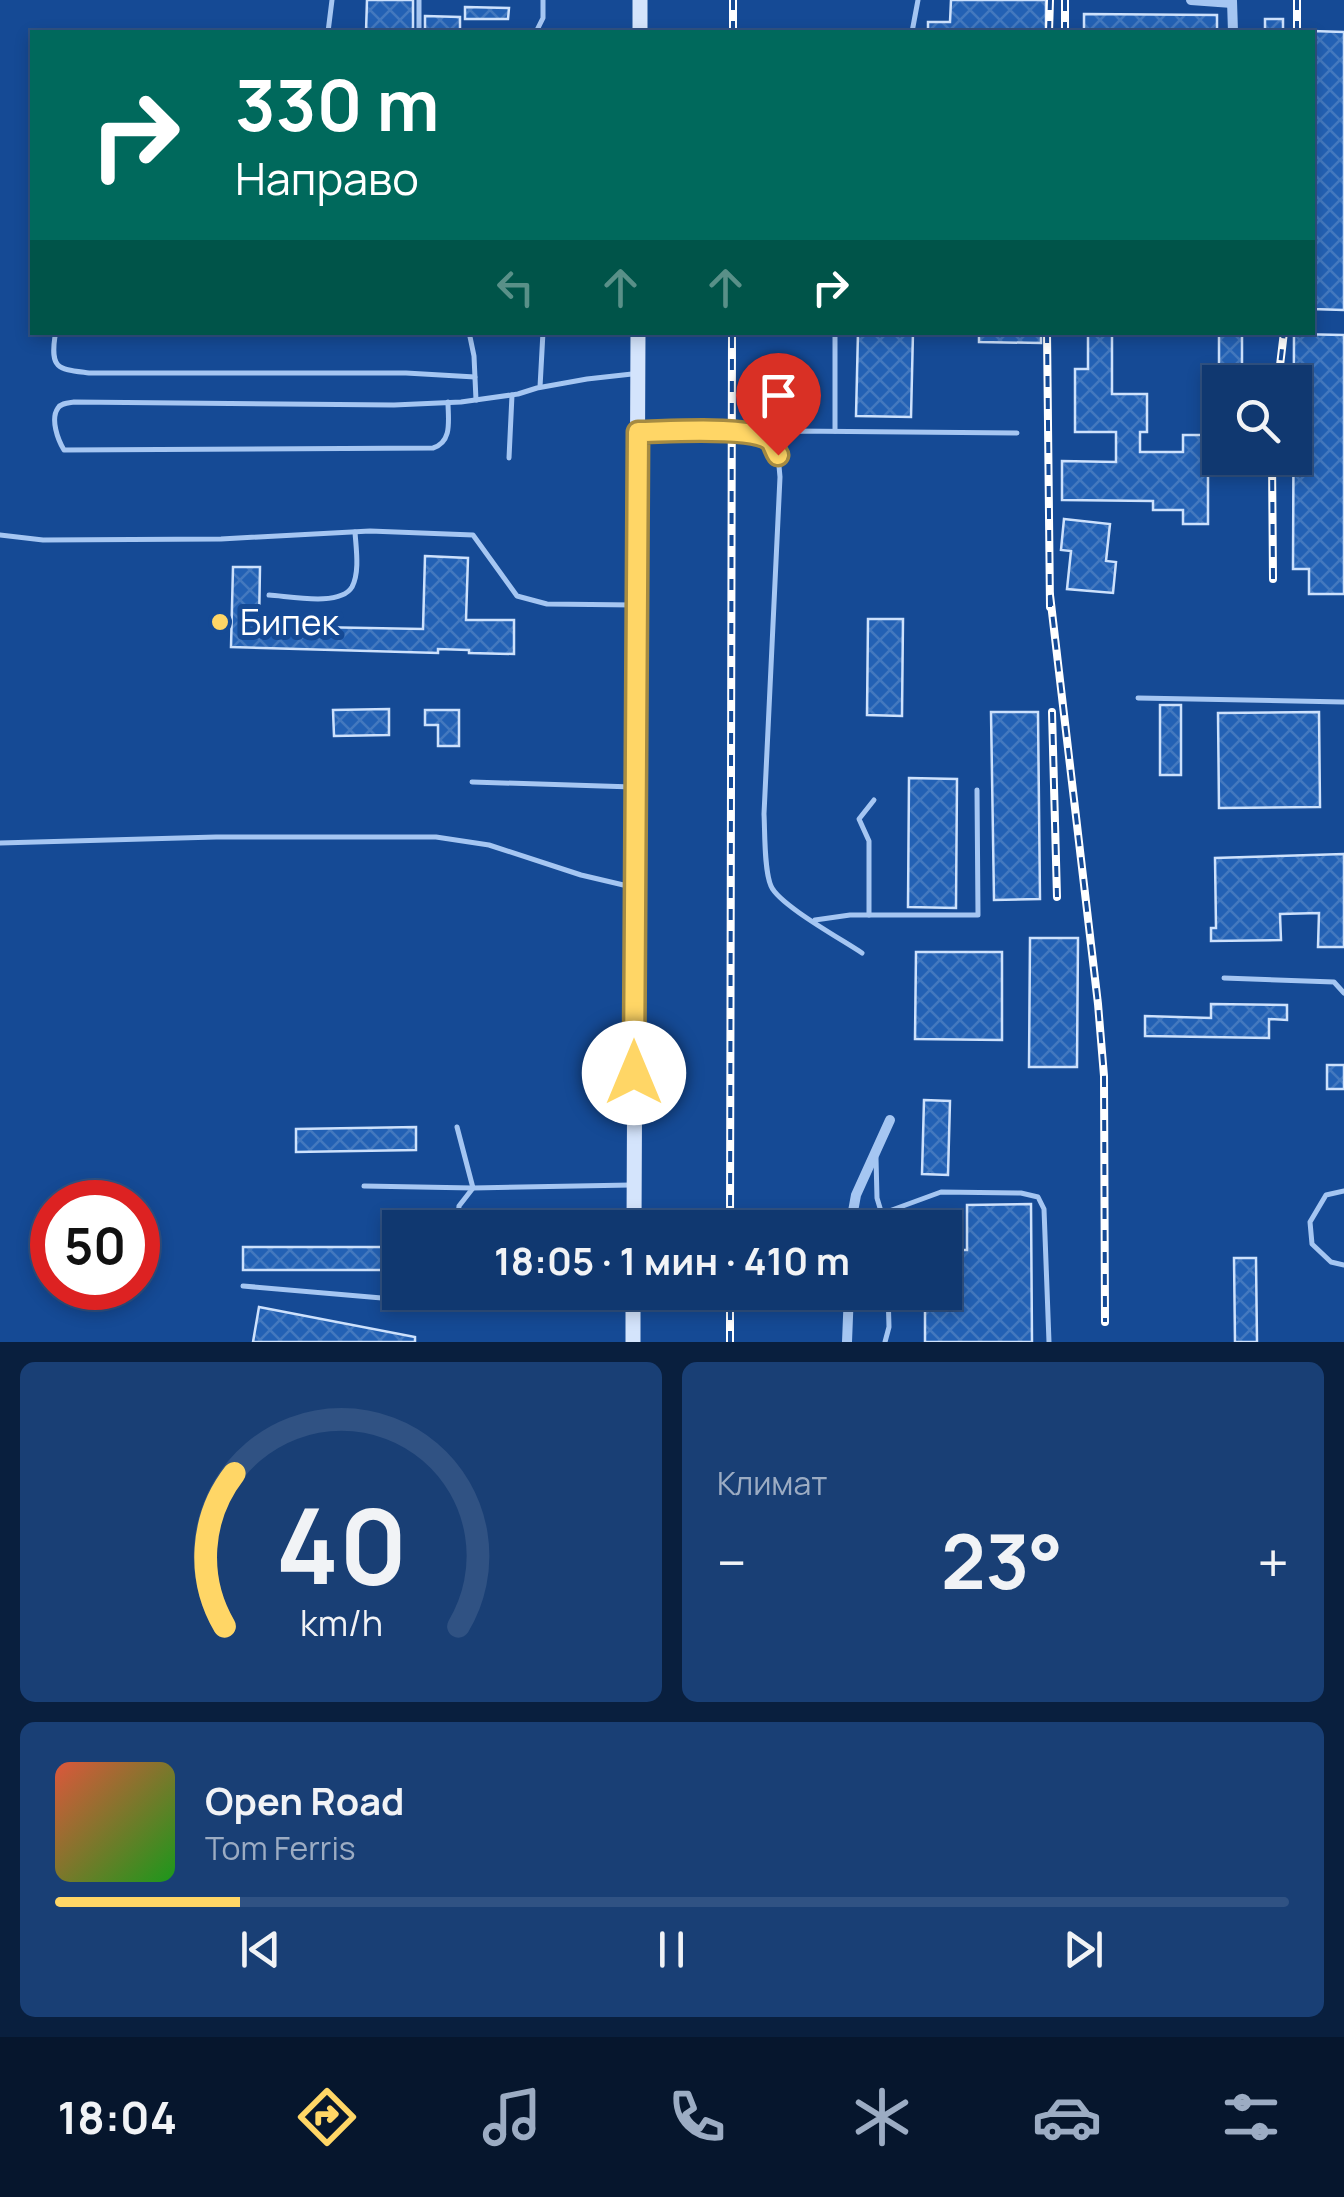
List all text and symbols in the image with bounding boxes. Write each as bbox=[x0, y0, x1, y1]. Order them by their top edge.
text: 330 m bbox=[235, 56, 439, 152]
icon: right bbox=[70, 70, 200, 200]
text: Направо bbox=[235, 147, 419, 209]
icon: left bbox=[488, 260, 543, 315]
icon: ahead bbox=[593, 260, 648, 315]
icon: ahead bbox=[698, 260, 753, 315]
icon: right bbox=[803, 260, 858, 315]
pin bbox=[736, 353, 821, 456]
map controls bbox=[1202, 365, 1312, 475]
button: search bbox=[1202, 365, 1312, 475]
icon: arrive bbox=[751, 368, 806, 423]
place label: Бипек bbox=[240, 598, 340, 646]
marker: Бипек bbox=[209, 611, 231, 633]
position arrow bbox=[582, 1021, 686, 1125]
speed limit sign: 50 bbox=[30, 1180, 160, 1310]
text: 18:05 · 1 мин · 410 m bbox=[494, 1234, 850, 1286]
text: Климат bbox=[717, 1461, 827, 1505]
text: 40 bbox=[275, 1473, 407, 1615]
text: 23° bbox=[941, 1509, 1063, 1612]
text: − bbox=[717, 1524, 747, 1600]
text: + bbox=[1257, 1524, 1289, 1600]
text: km/h bbox=[299, 1598, 383, 1647]
text: Open Road bbox=[205, 1774, 404, 1826]
text: Tom Ferris bbox=[205, 1826, 356, 1870]
icon: previous bbox=[233, 1922, 288, 1977]
icon: pause bbox=[644, 1922, 699, 1977]
icon: next bbox=[1056, 1922, 1111, 1977]
icon: directions bbox=[292, 2082, 362, 2152]
icon: music bbox=[477, 2082, 547, 2152]
icon: phone bbox=[662, 2082, 732, 2152]
icon: climate bbox=[847, 2082, 917, 2152]
icon: car bbox=[1032, 2082, 1102, 2152]
icon: filters bbox=[1216, 2082, 1286, 2152]
text: 18:04 bbox=[57, 2086, 177, 2148]

